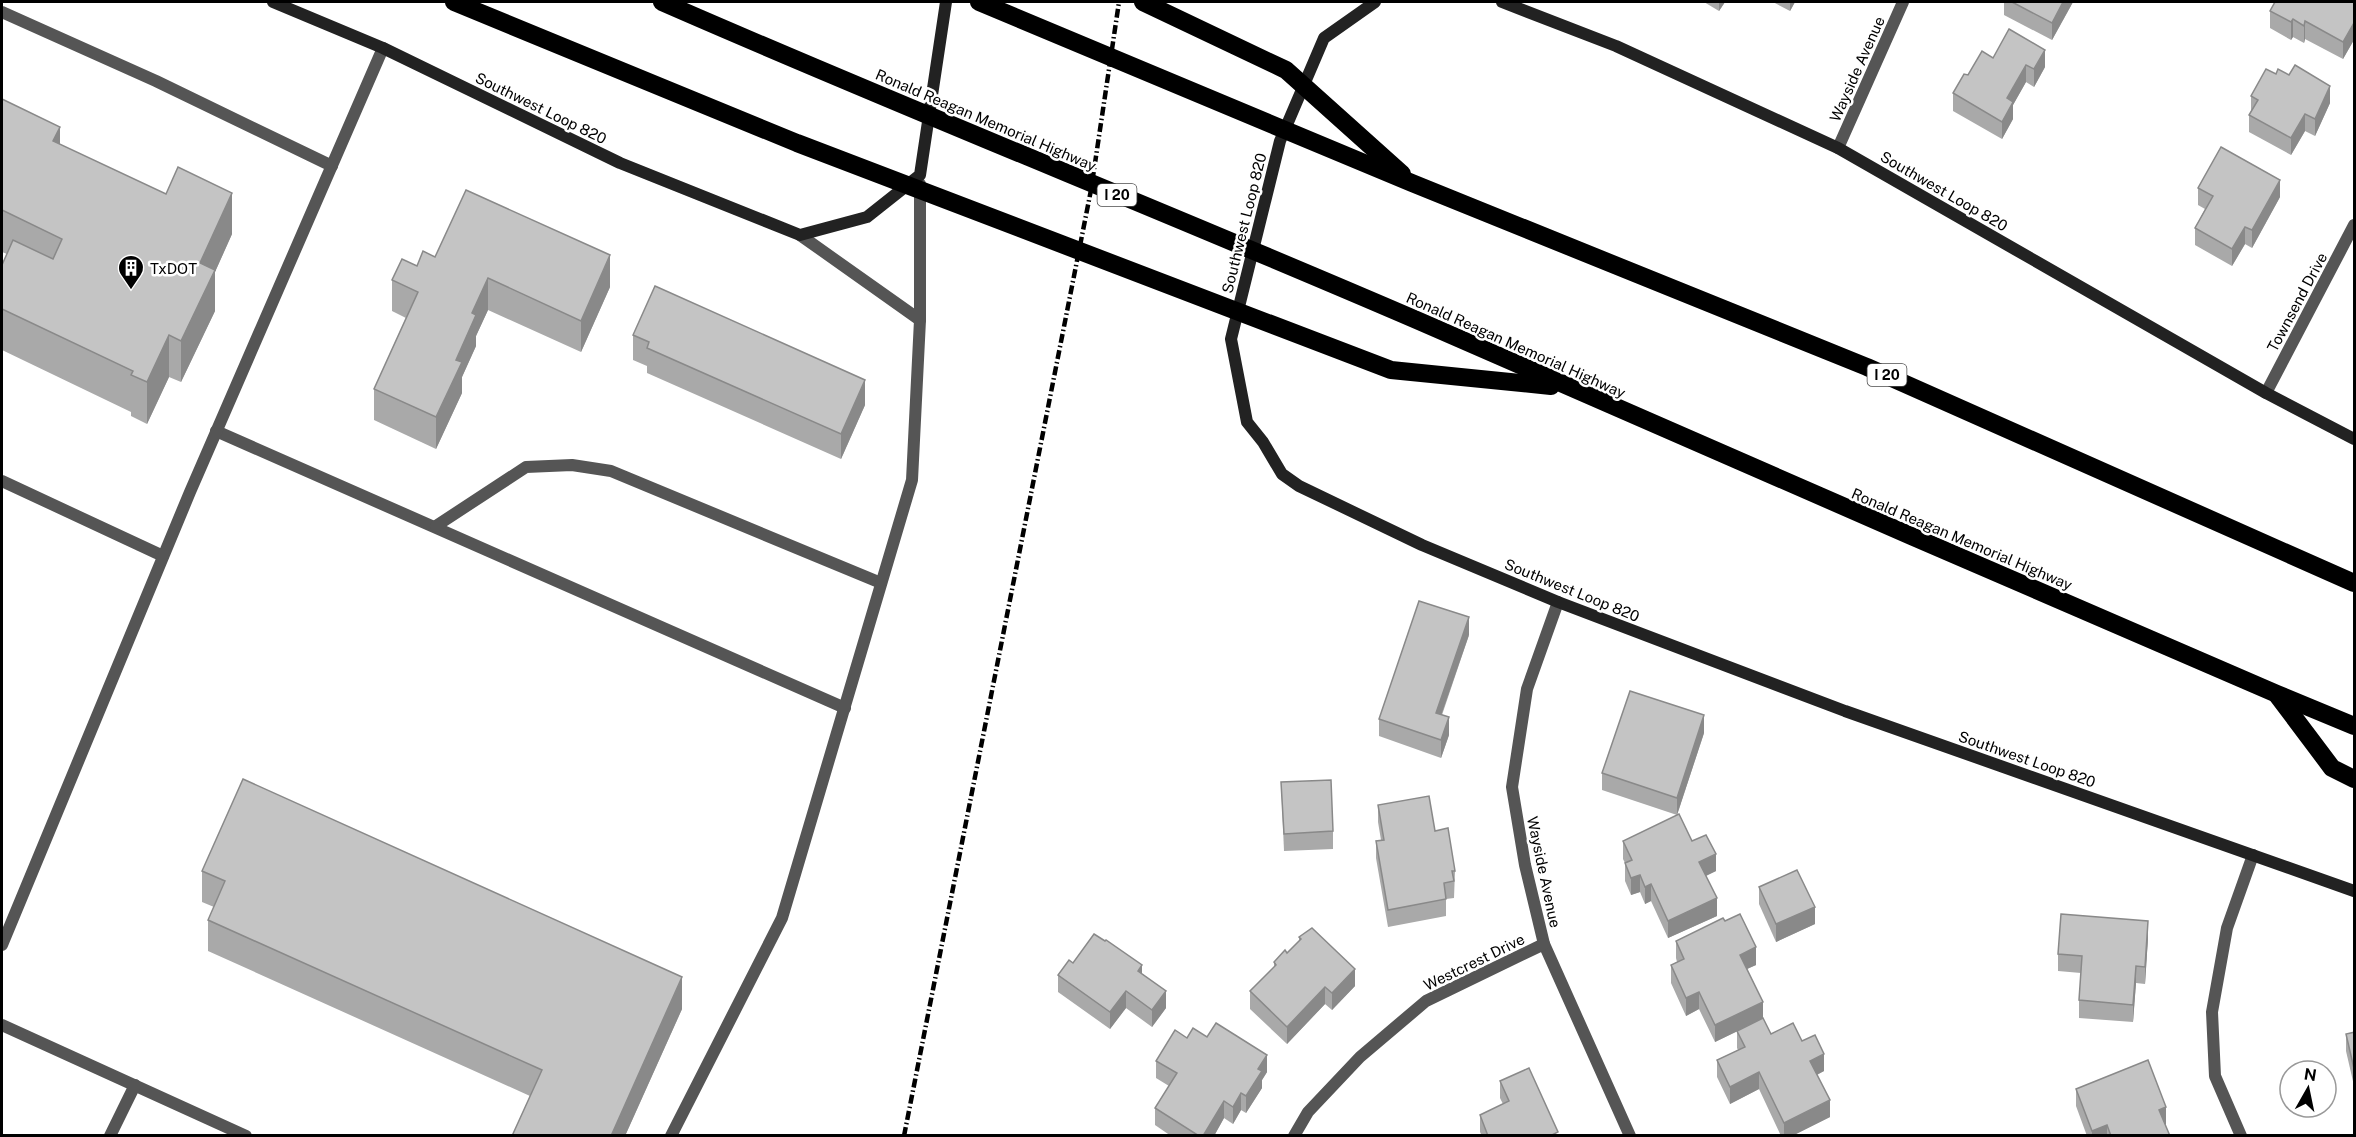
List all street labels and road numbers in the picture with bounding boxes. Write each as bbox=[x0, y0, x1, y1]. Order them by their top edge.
street label: Wayside Avenue bbox=[1826, 14, 1888, 124]
street label: Ronald Reagan Memorial Highway bbox=[873, 66, 1099, 174]
street label: Southwest Loop 820 bbox=[473, 69, 609, 147]
street label: Southwest Loop 820 bbox=[1877, 148, 2011, 234]
street label: Southwest Loop 820 bbox=[1218, 151, 1270, 295]
road number: I 20 bbox=[1098, 184, 1136, 206]
street label: Townsend Drive bbox=[2264, 250, 2330, 354]
street label: Ronald Reagan Memorial Highway bbox=[1404, 289, 1628, 401]
road number: I 20 bbox=[1868, 364, 1906, 386]
street label: Ronald Reagan Memorial Highway bbox=[1849, 485, 2075, 593]
street label: Southwest Loop 820 bbox=[1502, 555, 1642, 625]
street label: Southwest Loop 820 bbox=[1956, 728, 2098, 790]
street label: Wayside Avenue bbox=[1524, 815, 1564, 929]
street label: Westcrest Drive bbox=[1421, 930, 1527, 994]

